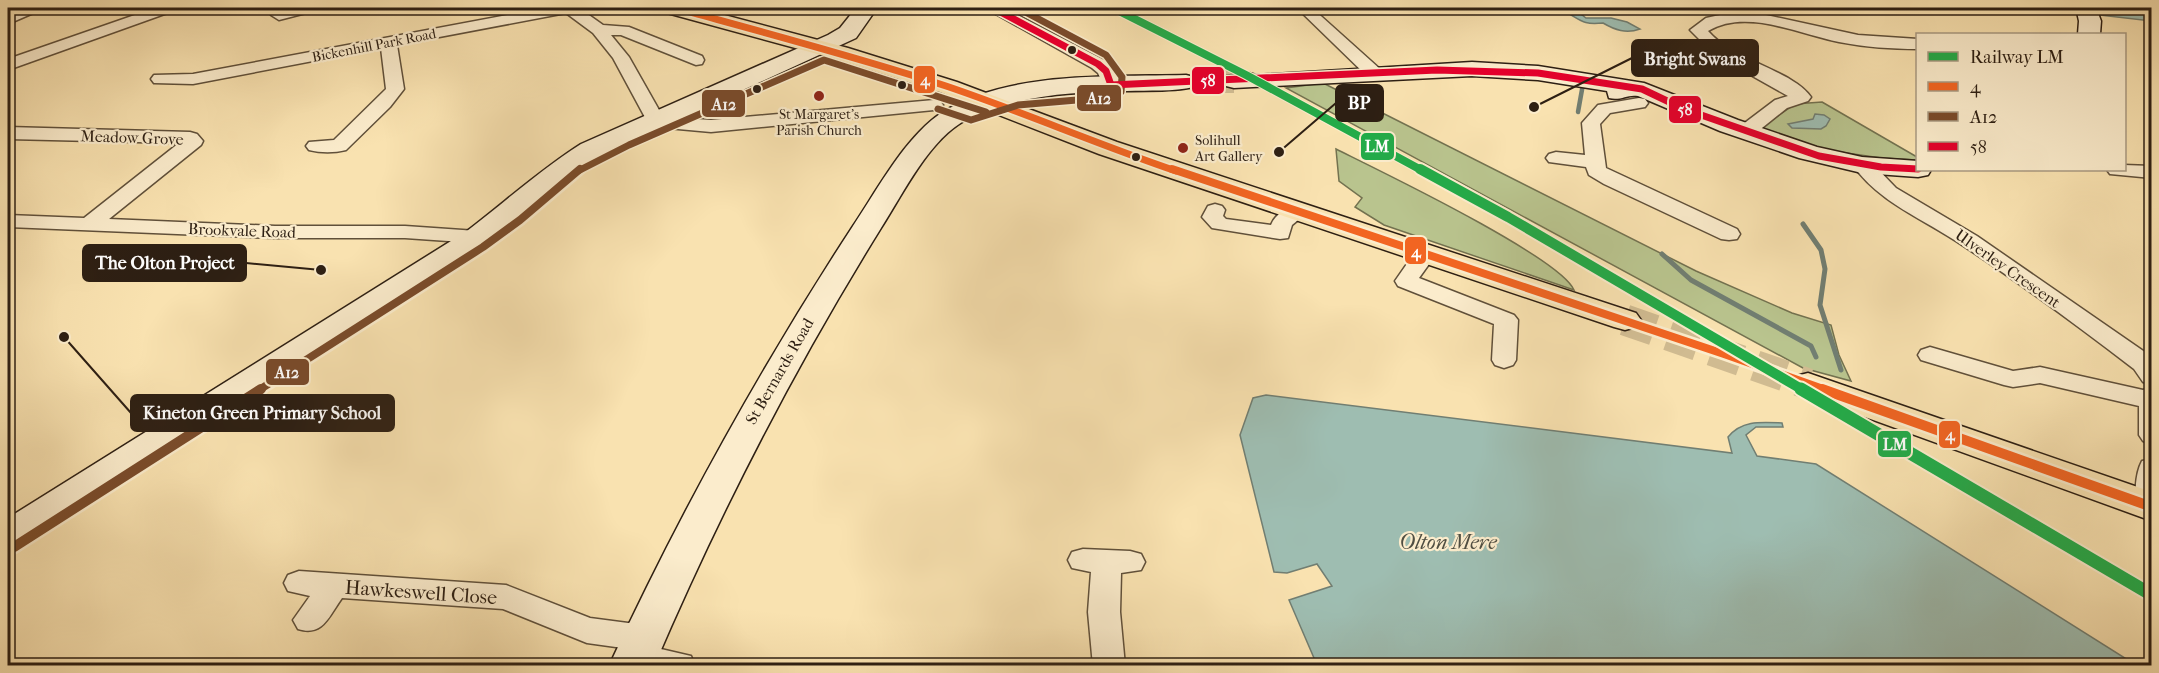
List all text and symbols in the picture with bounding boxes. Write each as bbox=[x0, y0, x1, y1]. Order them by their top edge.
street label: Bickenhill Park Road bbox=[311, 25, 438, 66]
legend bbox=[1916, 33, 2126, 171]
callout: Bright Swans bbox=[1632, 40, 1758, 76]
unlabelled marker bbox=[1066, 44, 1078, 56]
text: Railway LM bbox=[1970, 47, 2064, 68]
text: Bright Swans bbox=[1644, 49, 1746, 70]
line badge: 4 bbox=[913, 65, 936, 94]
line badge: 58 bbox=[1191, 66, 1225, 95]
text: 4 bbox=[919, 70, 931, 90]
text: 58 bbox=[1201, 71, 1215, 90]
text: 4 bbox=[1970, 77, 1981, 98]
unlabelled marker bbox=[896, 79, 908, 91]
unlabelled marker bbox=[751, 83, 763, 95]
line badge: A12 bbox=[1076, 84, 1122, 112]
callout: BP bbox=[1336, 85, 1383, 121]
line badge: A12 bbox=[701, 89, 746, 118]
marker: St Margaret's Parish Church bbox=[812, 89, 826, 103]
text: A12 bbox=[1086, 89, 1111, 108]
text: BP bbox=[1348, 93, 1370, 114]
text: A12 bbox=[711, 95, 736, 114]
line badge: 58 bbox=[1668, 95, 1702, 124]
text: 58 bbox=[1678, 100, 1692, 119]
place label: St Margaret's Parish Church bbox=[776, 106, 862, 139]
text: A12 bbox=[1969, 107, 1997, 128]
street label: Meadow Grove bbox=[80, 126, 184, 149]
place label: Solihull Art Gallery bbox=[1194, 132, 1263, 165]
line badge: LM bbox=[1360, 132, 1395, 161]
text: LM bbox=[1365, 137, 1389, 156]
text: 58 bbox=[1970, 137, 1987, 158]
marker: Solihull Art Gallery bbox=[1176, 141, 1190, 155]
unlabelled marker bbox=[1130, 151, 1142, 163]
street label: Brookvale Road bbox=[188, 219, 297, 242]
street label: Ulverley Crescent bbox=[1951, 225, 2064, 312]
line badge: 4 bbox=[1404, 236, 1427, 265]
text: 4 bbox=[1410, 242, 1422, 262]
callout: The Olton Project bbox=[83, 245, 246, 281]
text: The Olton Project bbox=[94, 253, 235, 274]
street label: St Bernards Road bbox=[741, 315, 818, 428]
line badge: A12 bbox=[265, 358, 310, 386]
text: A12 bbox=[274, 363, 299, 382]
callout: Kineton Green Primary School bbox=[131, 395, 394, 431]
text: Kineton Green Primary School bbox=[143, 403, 382, 424]
line badge: 4 bbox=[1938, 420, 1961, 449]
text: 4 bbox=[1944, 425, 1956, 445]
line badge: LM bbox=[1877, 430, 1912, 458]
text: LM bbox=[1883, 435, 1907, 454]
water label: Olton Mere bbox=[1399, 530, 1497, 554]
street label: Hawkeswell Close bbox=[344, 576, 498, 609]

